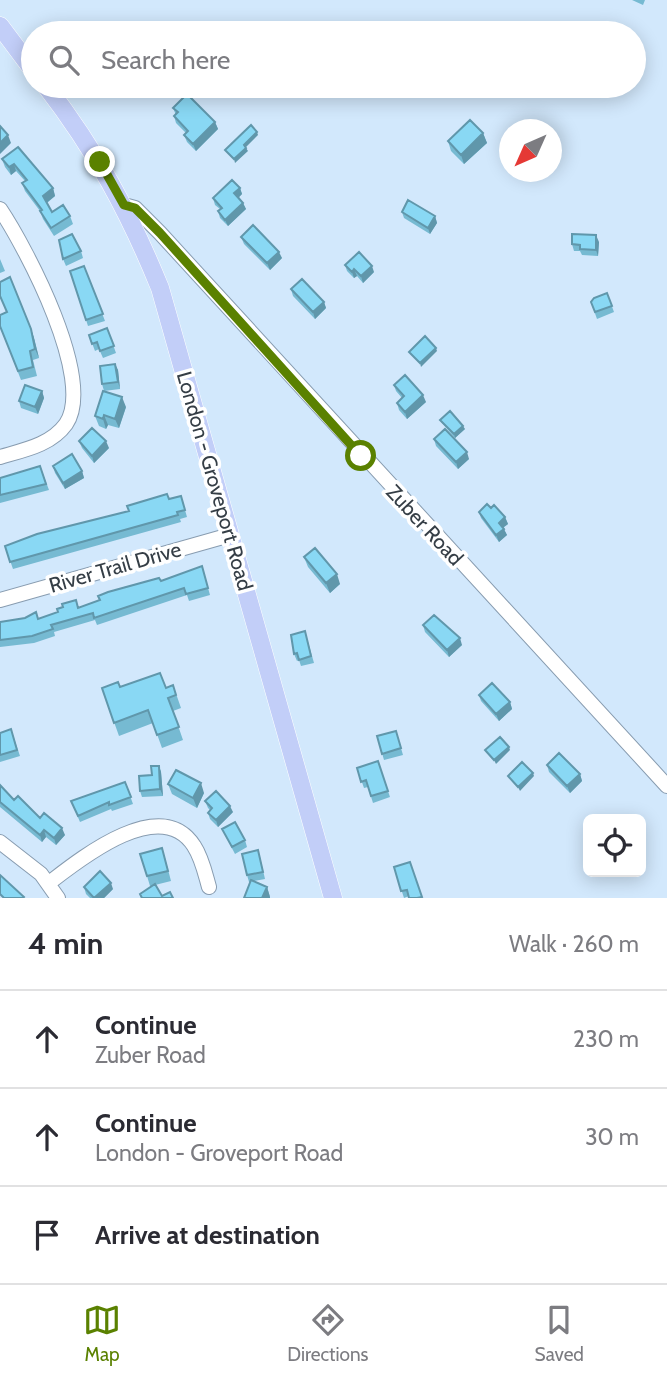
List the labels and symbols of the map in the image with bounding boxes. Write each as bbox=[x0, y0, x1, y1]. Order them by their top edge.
north arrow bbox=[499, 119, 562, 182]
route end bbox=[84, 146, 115, 177]
street label: London - Groveport Road bbox=[172, 369, 258, 593]
route start bbox=[345, 440, 376, 471]
street label: Zuber Road bbox=[381, 479, 469, 571]
street label: River Trail Drive bbox=[46, 536, 184, 598]

